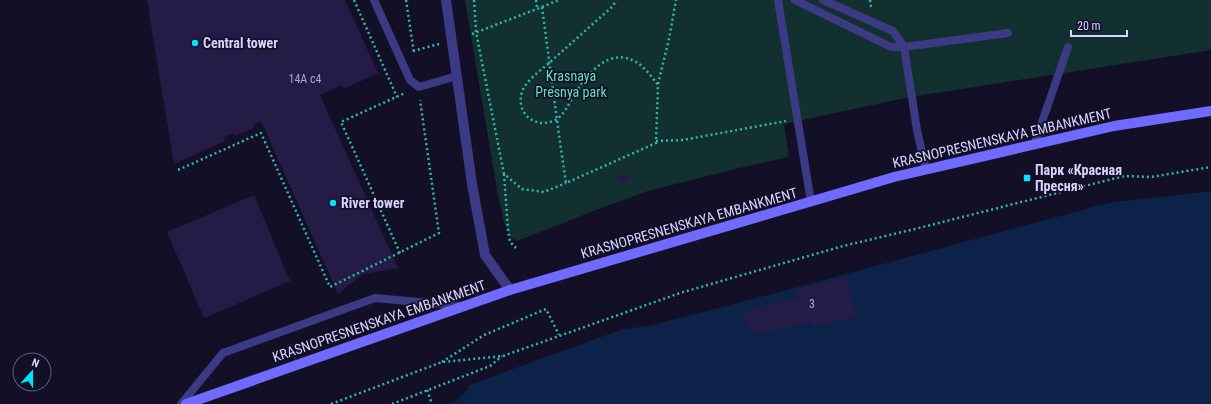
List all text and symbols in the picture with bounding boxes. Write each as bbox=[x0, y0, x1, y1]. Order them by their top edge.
scale bar bbox=[1071, 12, 1127, 38]
text: 20 m bbox=[1077, 19, 1101, 33]
place label: Central tower bbox=[203, 35, 278, 51]
marker: Central tower bbox=[190, 38, 200, 48]
park label: Krasnaya Presnya park bbox=[535, 68, 607, 100]
house number: 14А с4 bbox=[289, 72, 322, 86]
street label: KRASNOPRESNENSKAYA EMBANKMENT bbox=[891, 105, 1113, 171]
place label: Парк «Красная Пресня» bbox=[1035, 162, 1122, 194]
marker: Парк «Красная Пресня» bbox=[1022, 173, 1032, 183]
street label: KRASNOPRESNENSKAYA EMBANKMENT bbox=[579, 184, 799, 262]
place label: River tower bbox=[341, 195, 405, 211]
marker: River tower bbox=[328, 198, 338, 208]
street label: KRASNOPRESNENSKAYA EMBANKMENT bbox=[270, 277, 488, 365]
house number: 3 bbox=[809, 297, 815, 311]
north arrow bbox=[12, 352, 52, 392]
text: N bbox=[30, 356, 41, 370]

